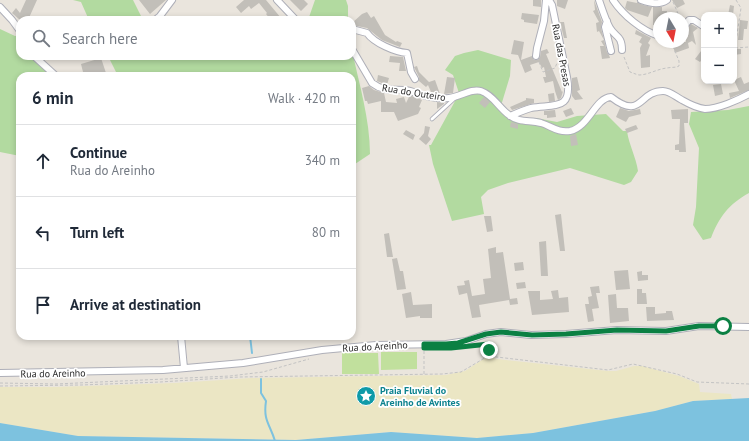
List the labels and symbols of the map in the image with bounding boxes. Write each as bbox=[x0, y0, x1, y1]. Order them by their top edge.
north arrow bbox=[653, 12, 689, 48]
street label: Rua das Presas bbox=[549, 23, 574, 87]
street label: Rua do Outeiro bbox=[381, 81, 447, 104]
route start bbox=[714, 317, 732, 335]
street label: Rua do Areinho bbox=[342, 338, 408, 355]
route end bbox=[480, 341, 498, 359]
street label: Rua do Areinho bbox=[20, 366, 86, 381]
place label: Praia Fluvial do Areinho de Avintes bbox=[380, 384, 460, 409]
place icon: Praia Fluvial do Areinho de Avintes bbox=[355, 385, 377, 407]

